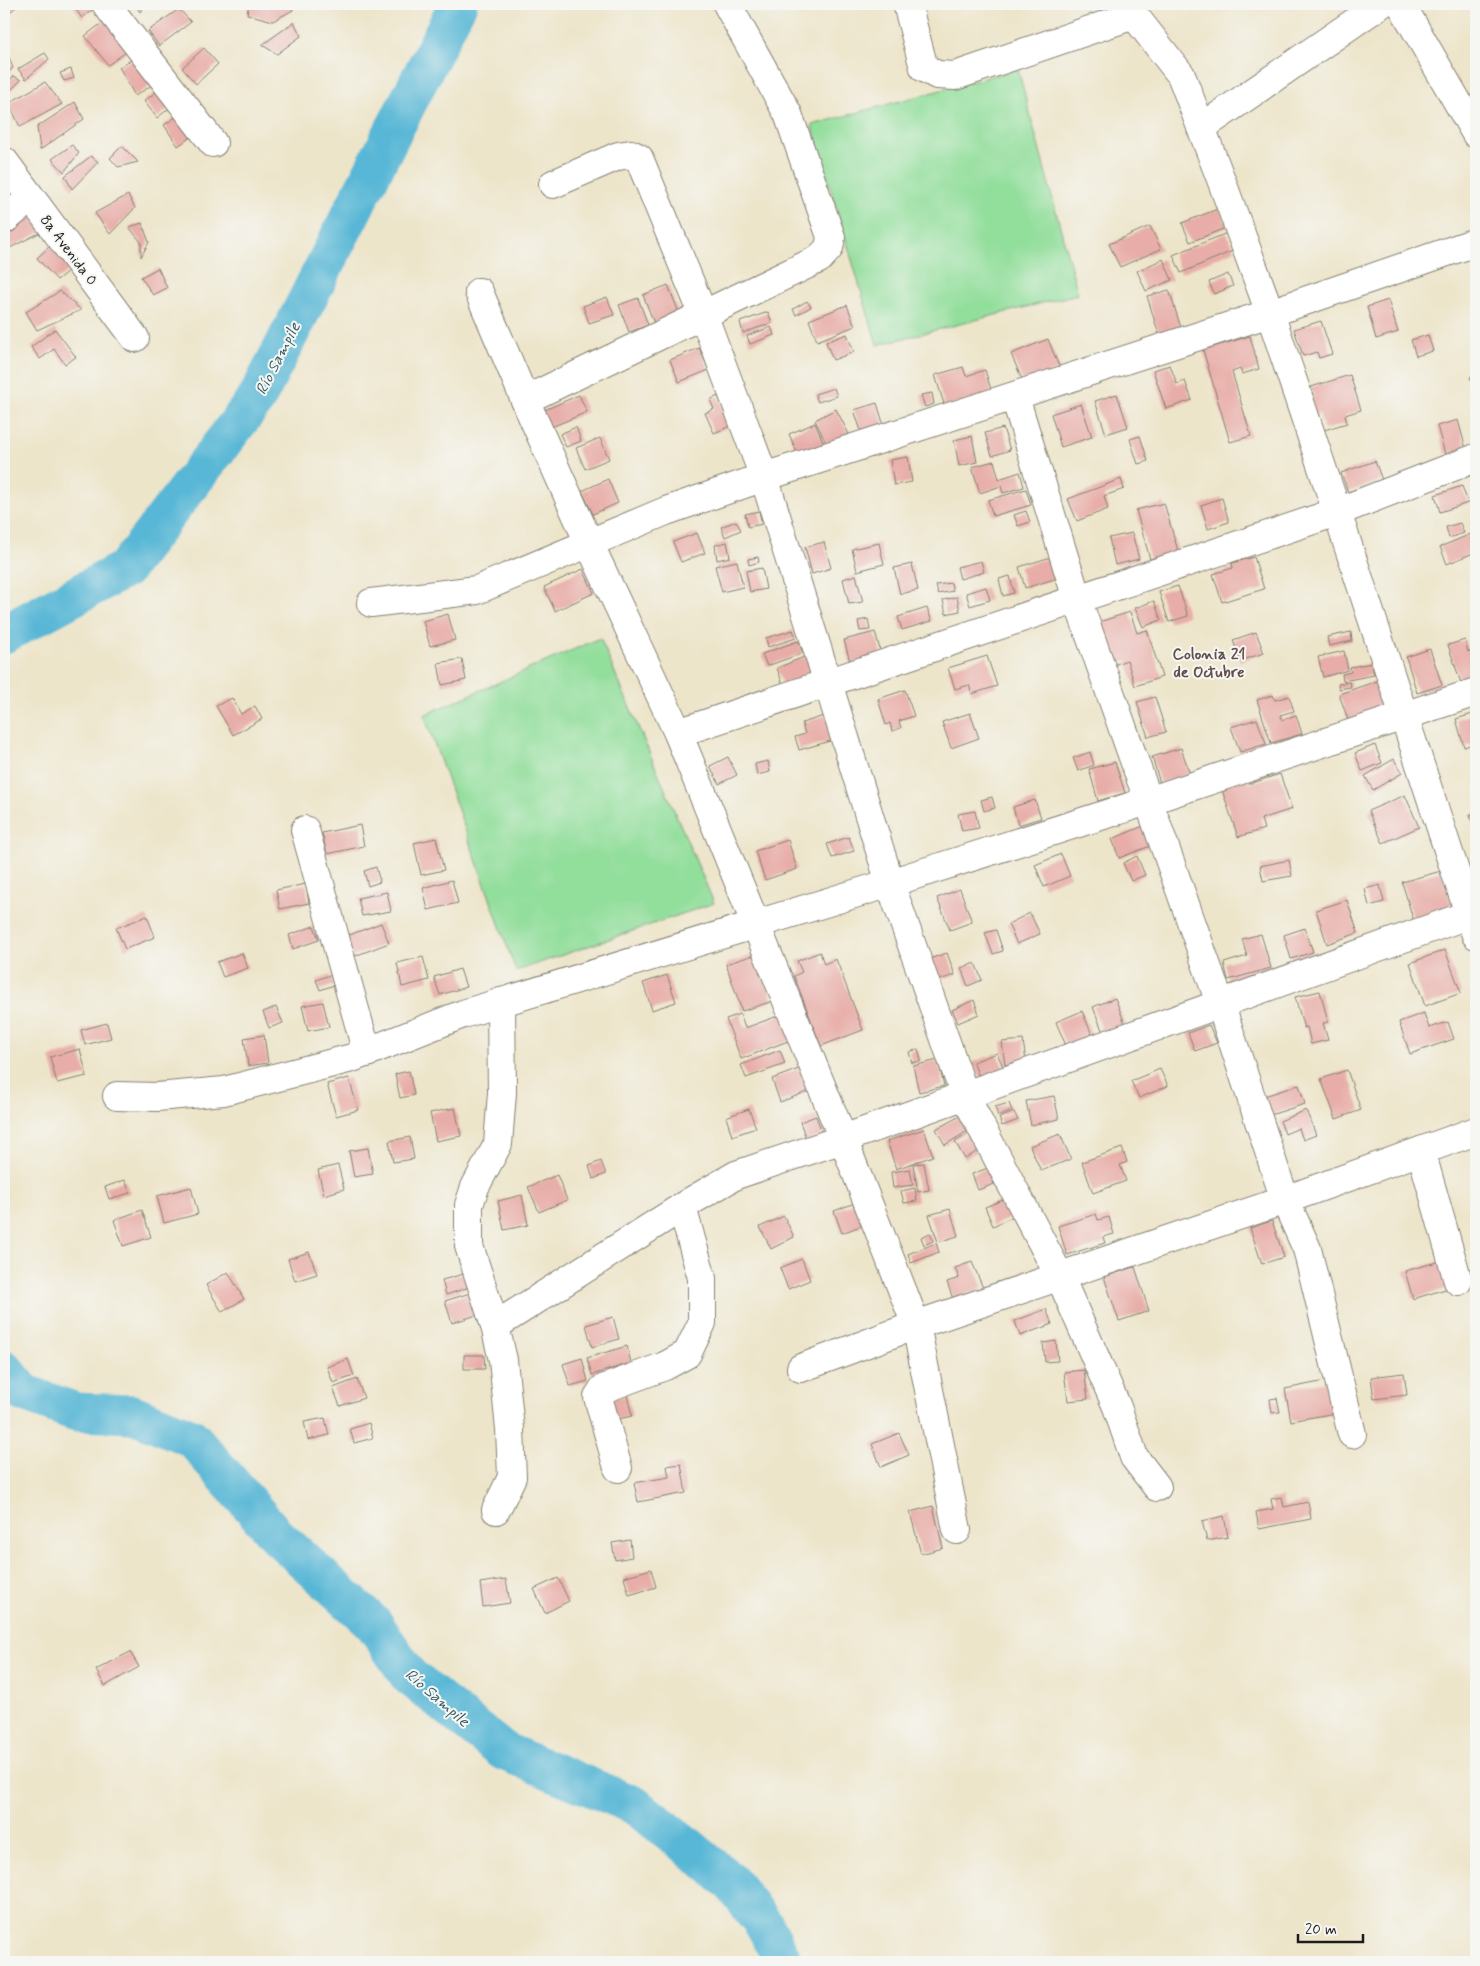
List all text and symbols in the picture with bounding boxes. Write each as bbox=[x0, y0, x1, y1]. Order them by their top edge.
street label: 8a Avenida O bbox=[35, 211, 101, 290]
water label: Río Sampile bbox=[251, 318, 306, 399]
district label: Colonia 21 de Octubre bbox=[1173, 644, 1245, 683]
water label: Río Sampile bbox=[400, 1664, 474, 1733]
scale bar bbox=[1298, 1911, 1362, 1943]
text: 20 m bbox=[1305, 1920, 1337, 1940]

